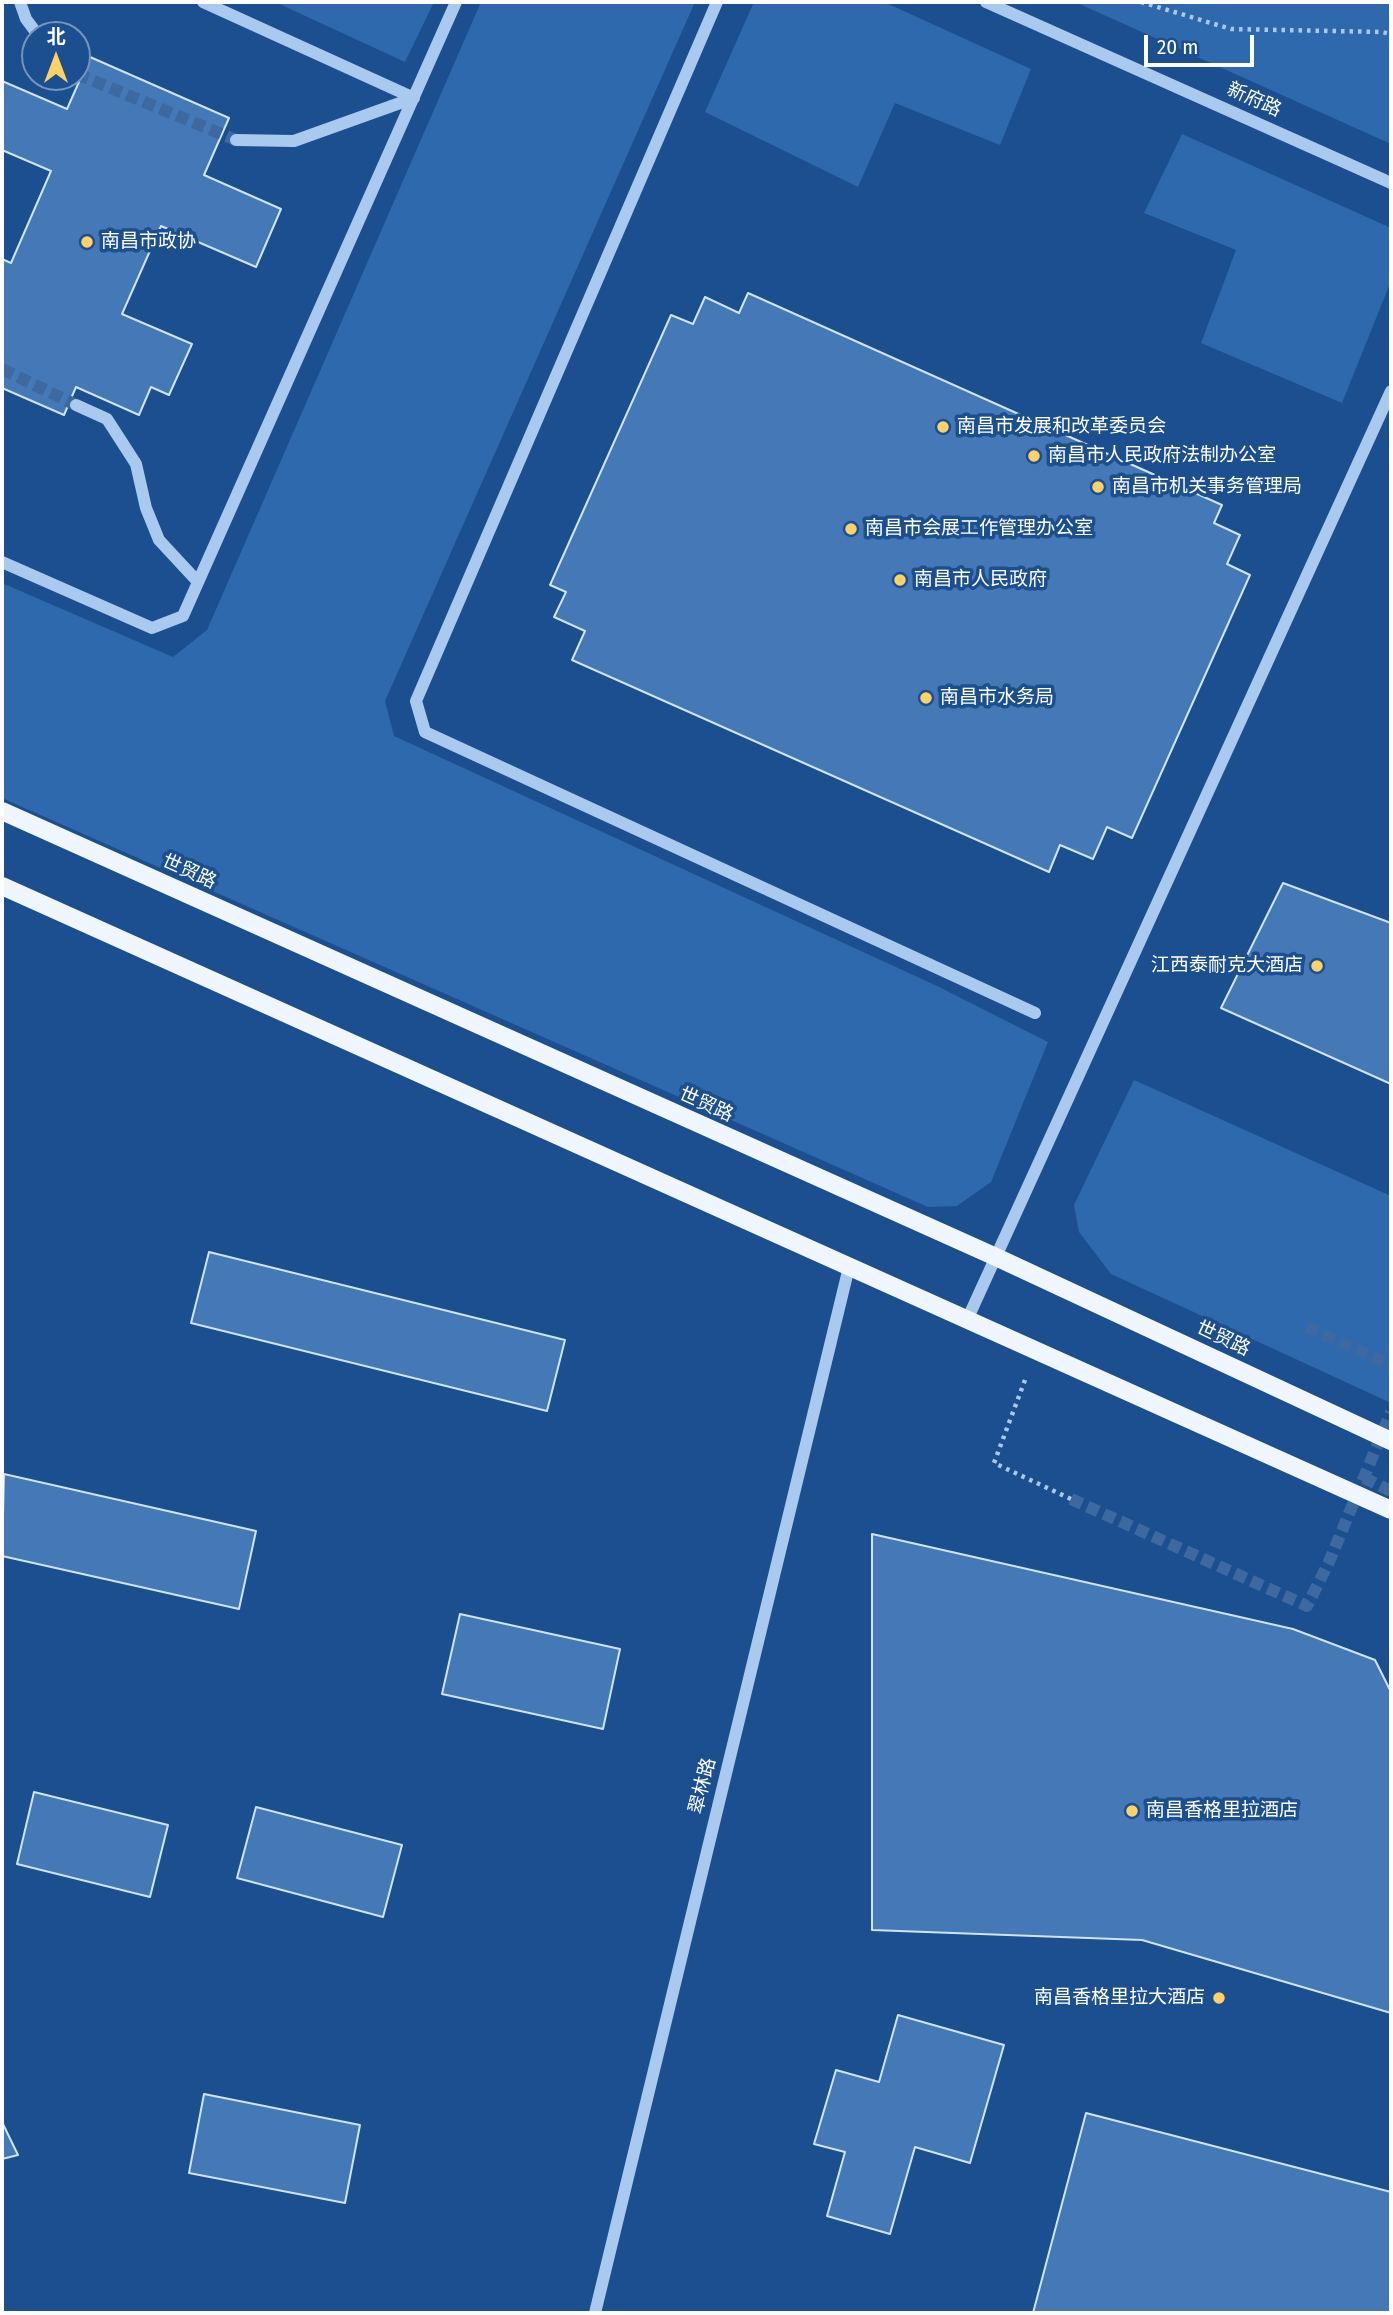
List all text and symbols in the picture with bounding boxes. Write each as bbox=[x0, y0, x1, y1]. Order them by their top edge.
north arrow bbox=[21, 21, 91, 91]
scale bar bbox=[1148, 21, 1258, 65]
text: 北 bbox=[46, 25, 66, 48]
text: 20 m bbox=[1157, 34, 1198, 60]
street label: 新府路 bbox=[1223, 78, 1285, 122]
place label: 南昌市政协 bbox=[101, 231, 196, 253]
marker: 南昌市政协 bbox=[79, 234, 95, 250]
place label: 南昌市发展和改革委员会 bbox=[957, 416, 1166, 438]
marker: 南昌市发展和改革委员会 bbox=[935, 419, 951, 435]
place label: 南昌市人民政府法制办公室 bbox=[1048, 445, 1276, 467]
marker: 南昌市人民政府法制办公室 bbox=[1026, 448, 1042, 464]
place label: 南昌市机关事务管理局 bbox=[1112, 476, 1302, 498]
marker: 南昌市机关事务管理局 bbox=[1090, 479, 1106, 495]
place label: 南昌市会展工作管理办公室 bbox=[865, 518, 1093, 540]
marker: 南昌市会展工作管理办公室 bbox=[843, 521, 859, 537]
place label: 南昌市人民政府 bbox=[914, 569, 1047, 591]
marker: 南昌市人民政府 bbox=[892, 572, 908, 588]
place label: 南昌市水务局 bbox=[940, 687, 1054, 709]
marker: 南昌市水务局 bbox=[918, 690, 934, 706]
street label: 世贸路 bbox=[158, 850, 220, 894]
place label: 江西泰耐克大酒店 bbox=[1151, 955, 1303, 977]
marker: 江西泰耐克大酒店 bbox=[1309, 958, 1325, 974]
street label: 世贸路 bbox=[675, 1083, 737, 1127]
street label: 世贸路 bbox=[1192, 1317, 1254, 1361]
street label: 翠林路 bbox=[685, 1756, 721, 1816]
place label: 南昌香格里拉酒店 bbox=[1146, 1800, 1298, 1822]
marker: 南昌香格里拉酒店 bbox=[1124, 1803, 1140, 1819]
place label: 南昌香格里拉大酒店 bbox=[1034, 1987, 1205, 2009]
marker: 南昌香格里拉大酒店 bbox=[1211, 1990, 1227, 2006]

